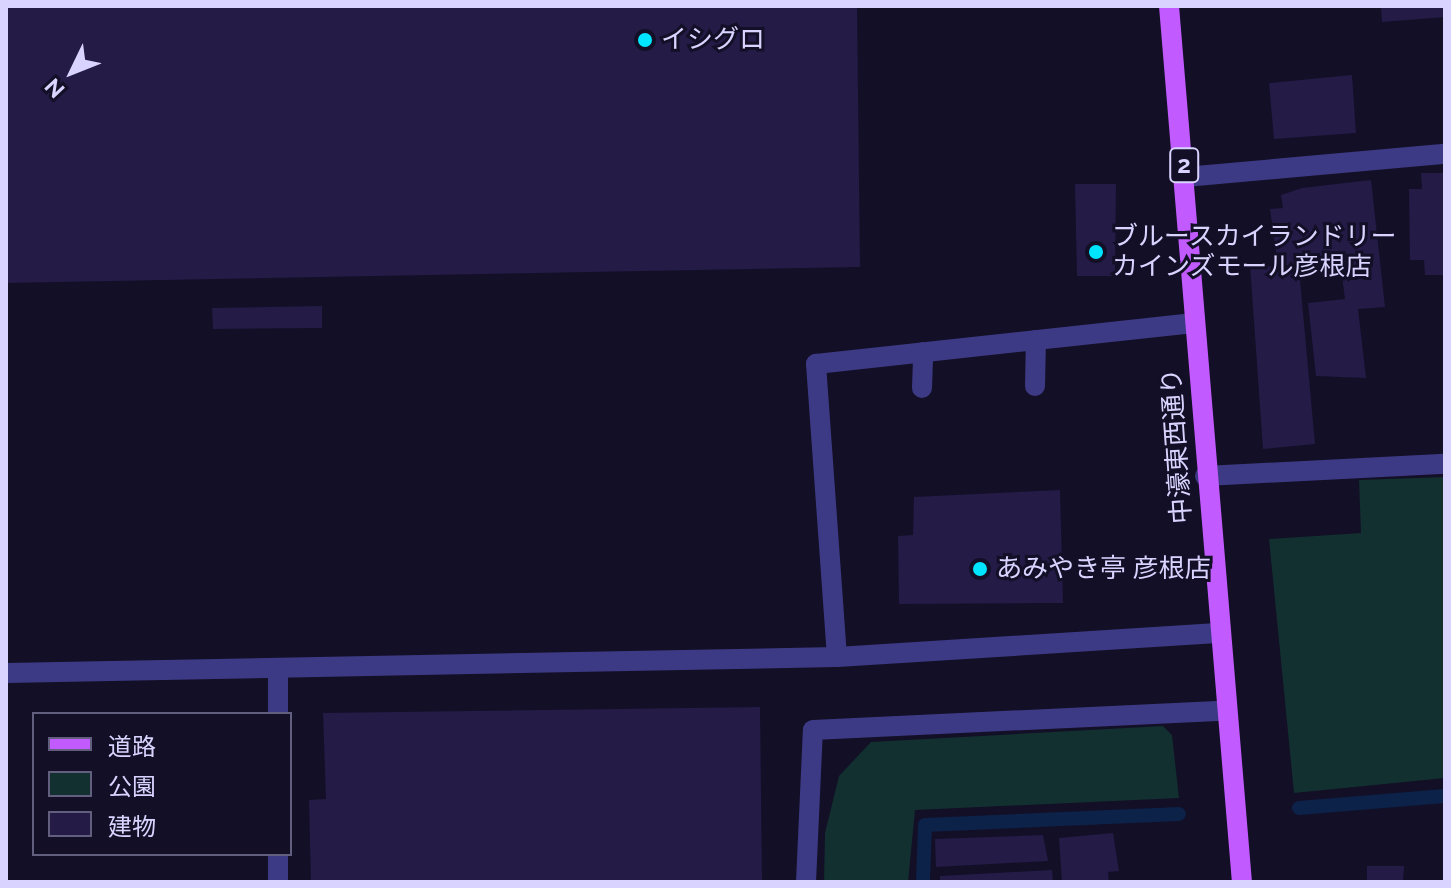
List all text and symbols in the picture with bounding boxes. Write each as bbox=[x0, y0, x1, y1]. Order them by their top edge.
place label: イシグロ bbox=[661, 24, 765, 56]
marker: イシグロ bbox=[636, 31, 654, 49]
north arrow bbox=[32, 32, 112, 112]
text: N bbox=[39, 73, 70, 103]
road number: 2 bbox=[1168, 145, 1200, 185]
place label: ブルースカイランドリー カインズモール彦根店 bbox=[1112, 221, 1398, 282]
marker: ブルースカイランドリー カインズモール彦根店 bbox=[1087, 243, 1105, 261]
street label: 中濠東西通り bbox=[1156, 367, 1198, 525]
place label: あみやき亭 彦根店 bbox=[996, 553, 1211, 585]
marker: あみやき亭 彦根店 bbox=[971, 560, 989, 578]
legend bbox=[32, 712, 292, 856]
text: 道路 bbox=[108, 732, 156, 761]
text: 公園 bbox=[108, 772, 156, 801]
text: 建物 bbox=[108, 812, 156, 841]

